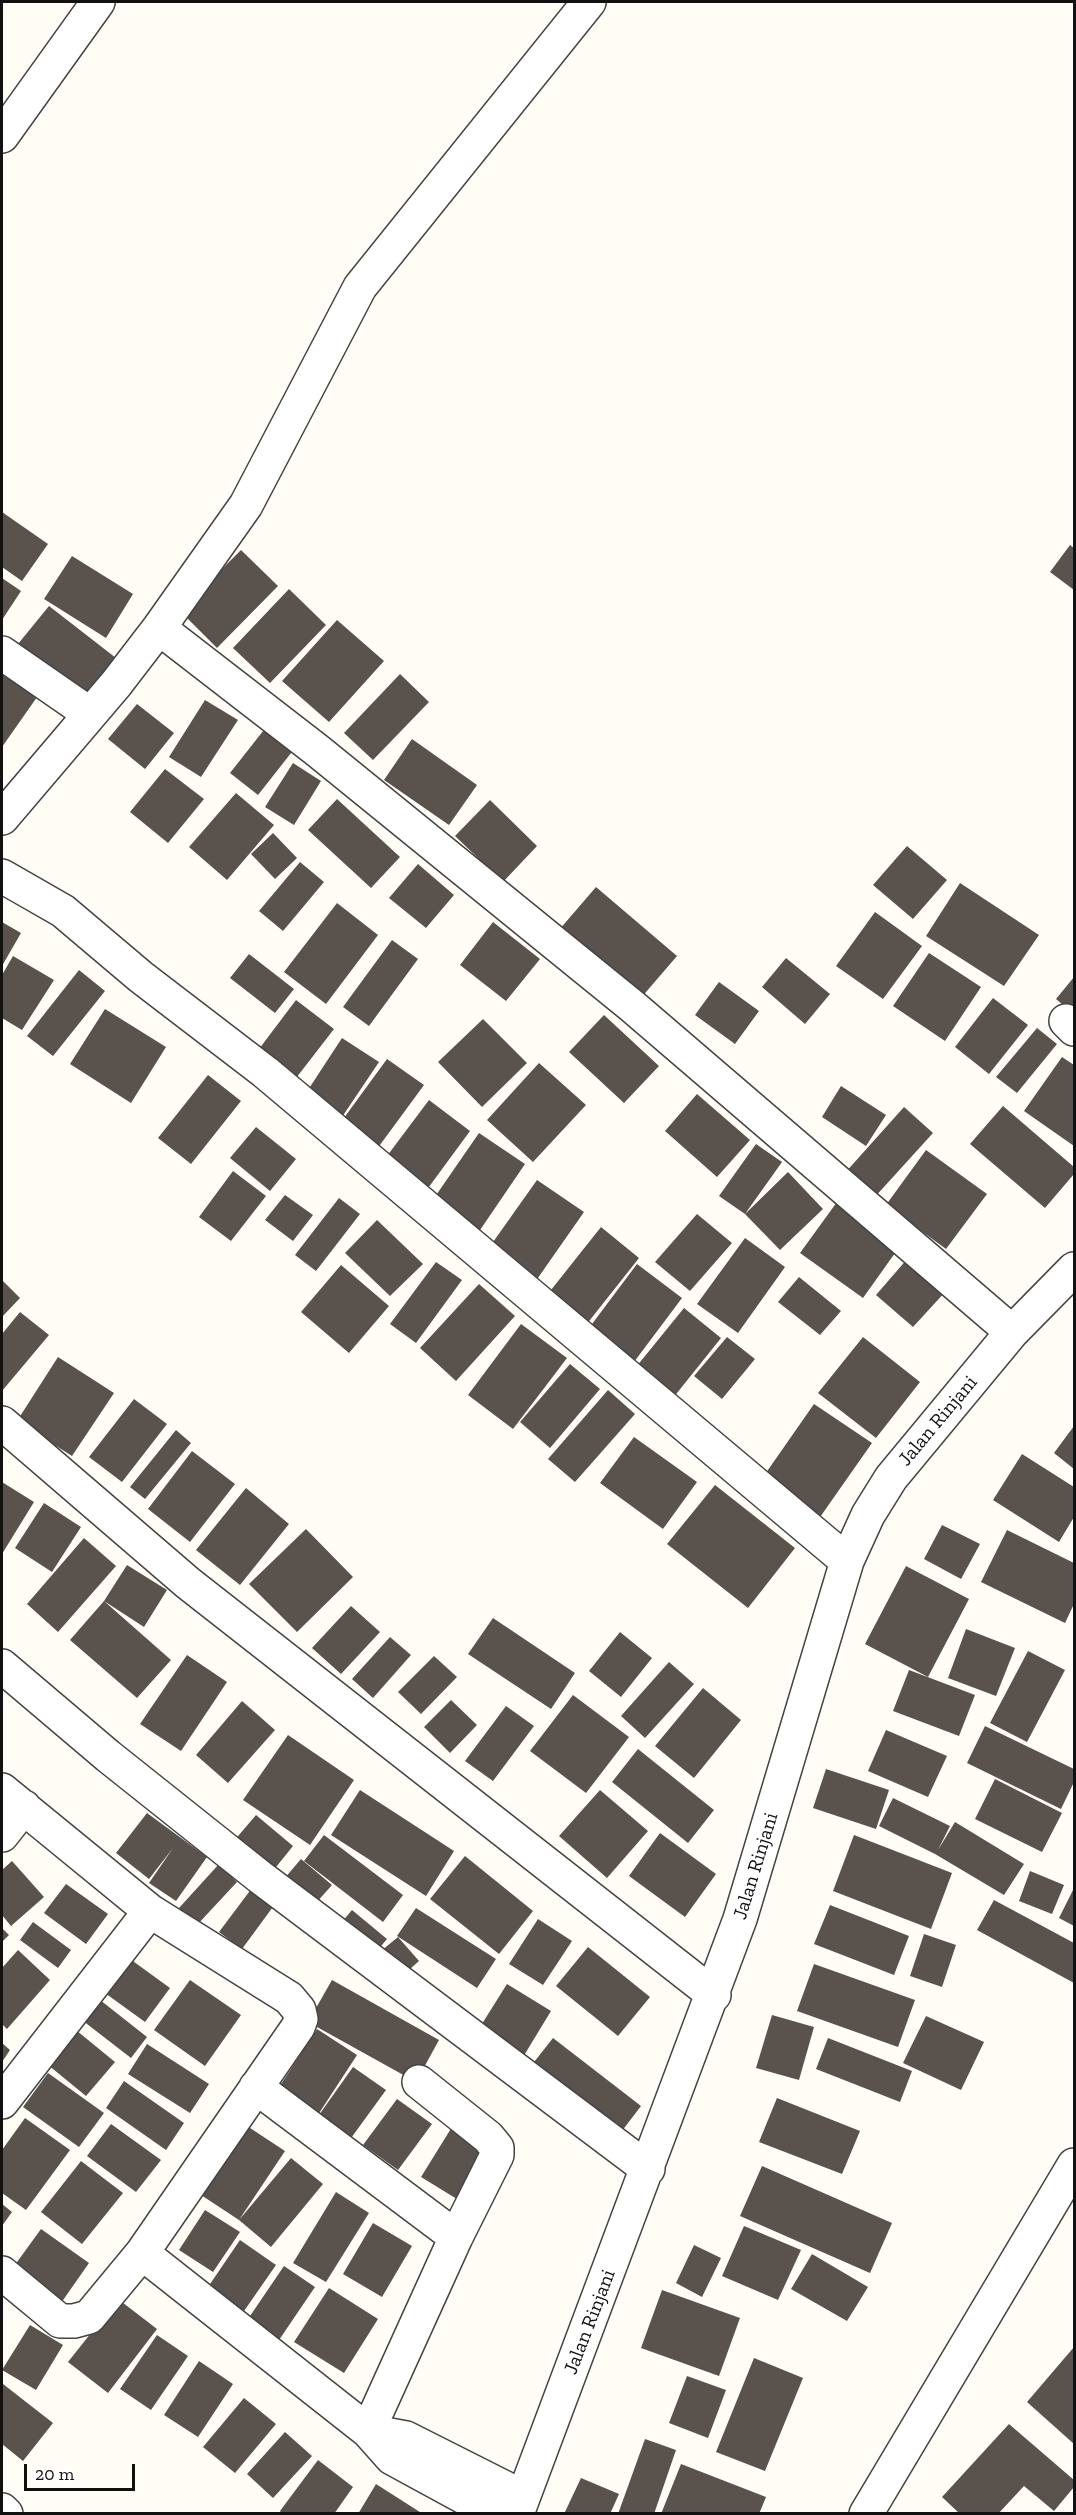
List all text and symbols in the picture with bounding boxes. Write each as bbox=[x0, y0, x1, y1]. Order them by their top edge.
street label: Jalan Rinjani bbox=[893, 1371, 983, 1471]
street label: Jalan Rinjani bbox=[728, 1810, 784, 1922]
street label: Jalan Rinjani bbox=[559, 2266, 621, 2378]
scale bar bbox=[27, 2452, 138, 2490]
text: 20 m bbox=[35, 2463, 74, 2485]

